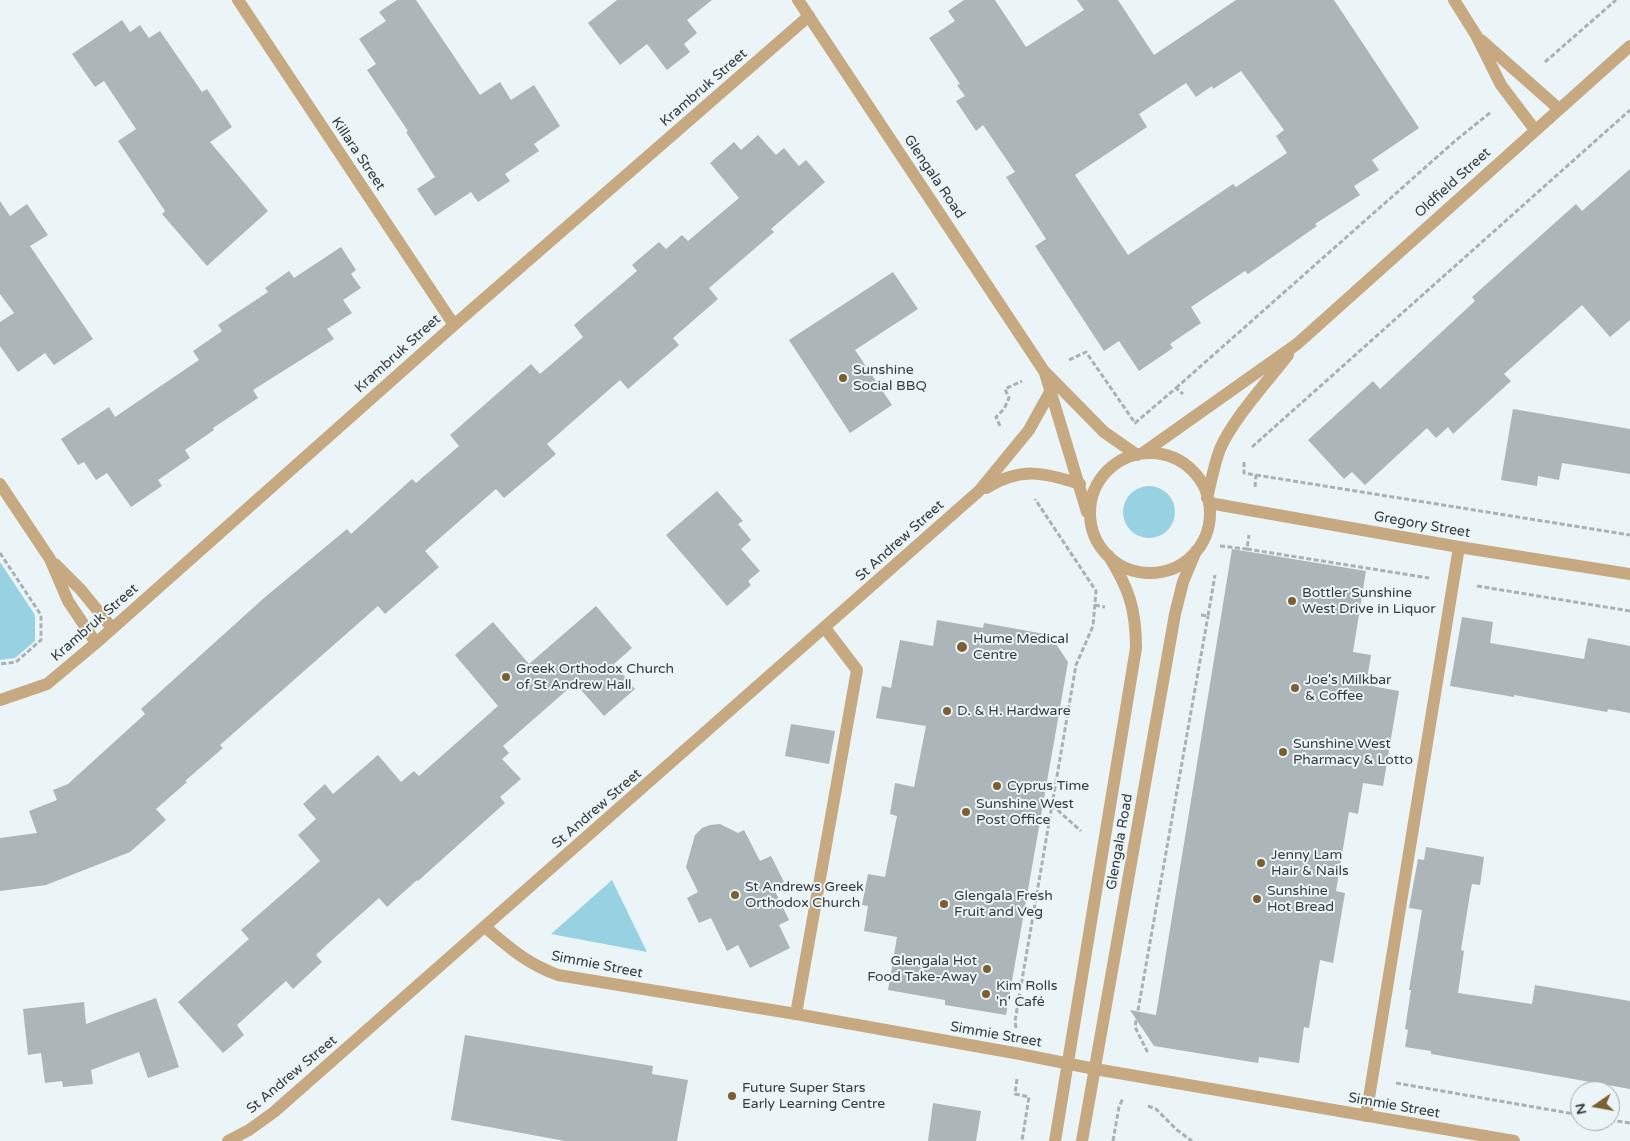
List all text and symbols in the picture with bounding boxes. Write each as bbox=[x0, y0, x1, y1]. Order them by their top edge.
street label: Krambruk Street bbox=[657, 46, 751, 130]
street label: Killara Street bbox=[327, 114, 389, 194]
street label: Glengala Road bbox=[900, 132, 968, 222]
street label: Oldfield Street bbox=[1412, 145, 1494, 221]
street label: Krambruk Street bbox=[352, 311, 444, 397]
place label: Sunshine Social BBQ bbox=[853, 362, 927, 394]
marker: Sunshine Social BBQ bbox=[837, 372, 849, 384]
street label: St Andrew Street bbox=[852, 497, 948, 585]
street label: Gregory Street bbox=[1373, 508, 1471, 542]
street label: Krambruk Street bbox=[48, 581, 142, 665]
place label: Bottler Sunshine West Drive in Liquor bbox=[1302, 585, 1436, 618]
marker: Bottler Sunshine West Drive in Liquor bbox=[1286, 595, 1298, 607]
place label: Hume Medical Centre bbox=[973, 631, 1069, 664]
marker: Hume Medical Centre bbox=[955, 640, 969, 654]
place label: Greek Orthodox Church of St Andrew Hall bbox=[516, 661, 674, 694]
marker: Greek Orthodox Church of St Andrew Hall bbox=[500, 671, 512, 683]
place label: Joe's Milkbar & Coffee bbox=[1305, 672, 1391, 704]
marker: Joe's Milkbar & Coffee bbox=[1289, 682, 1301, 694]
place label: D. & H. Hardware bbox=[957, 703, 1071, 719]
marker: D. & H. Hardware bbox=[941, 705, 953, 717]
place label: Sunshine West Pharmacy & Lotto bbox=[1293, 736, 1413, 769]
marker: Sunshine West Pharmacy & Lotto bbox=[1277, 746, 1289, 758]
street label: St Andrew Street bbox=[549, 766, 645, 852]
place label: Cyprus Time bbox=[1007, 778, 1089, 794]
marker: Cyprus Time bbox=[991, 780, 1003, 792]
street label: Glengala Road bbox=[1103, 793, 1137, 891]
place label: Sunshine West Post Office bbox=[976, 796, 1074, 829]
marker: Sunshine West Post Office bbox=[960, 806, 972, 818]
place label: Jenny Lam Hair & Nails bbox=[1271, 847, 1349, 880]
marker: Jenny Lam Hair & Nails bbox=[1255, 857, 1267, 869]
place label: St Andrews Greek Orthodox Church bbox=[745, 879, 864, 912]
place label: Sunshine Hot Bread bbox=[1267, 883, 1334, 916]
place label: Glengala Fresh Fruit and Veg bbox=[954, 888, 1053, 920]
marker: St Andrews Greek Orthodox Church bbox=[729, 889, 741, 901]
marker: Sunshine Hot Bread bbox=[1251, 893, 1263, 905]
marker: Glengala Fresh Fruit and Veg bbox=[938, 898, 950, 910]
street label: Simmie Street bbox=[550, 948, 644, 982]
place label: Glengala Hot Food Take-Away bbox=[867, 953, 977, 986]
marker: Glengala Hot Food Take-Away bbox=[981, 963, 993, 975]
place label: Kim Rolls 'n' Café bbox=[996, 978, 1058, 1010]
marker: Kim Rolls 'n' Café bbox=[980, 988, 992, 1000]
street label: Simmie Street bbox=[949, 1019, 1043, 1051]
street label: St Andrew Street bbox=[243, 1032, 341, 1118]
place label: Future Super Stars Early Learning Centre bbox=[742, 1080, 885, 1112]
north arrow bbox=[1570, 1081, 1620, 1131]
marker: Future Super Stars Early Learning Centre bbox=[726, 1090, 738, 1102]
street label: Simmie Street bbox=[1347, 1090, 1441, 1122]
text: N bbox=[1571, 1102, 1590, 1116]

